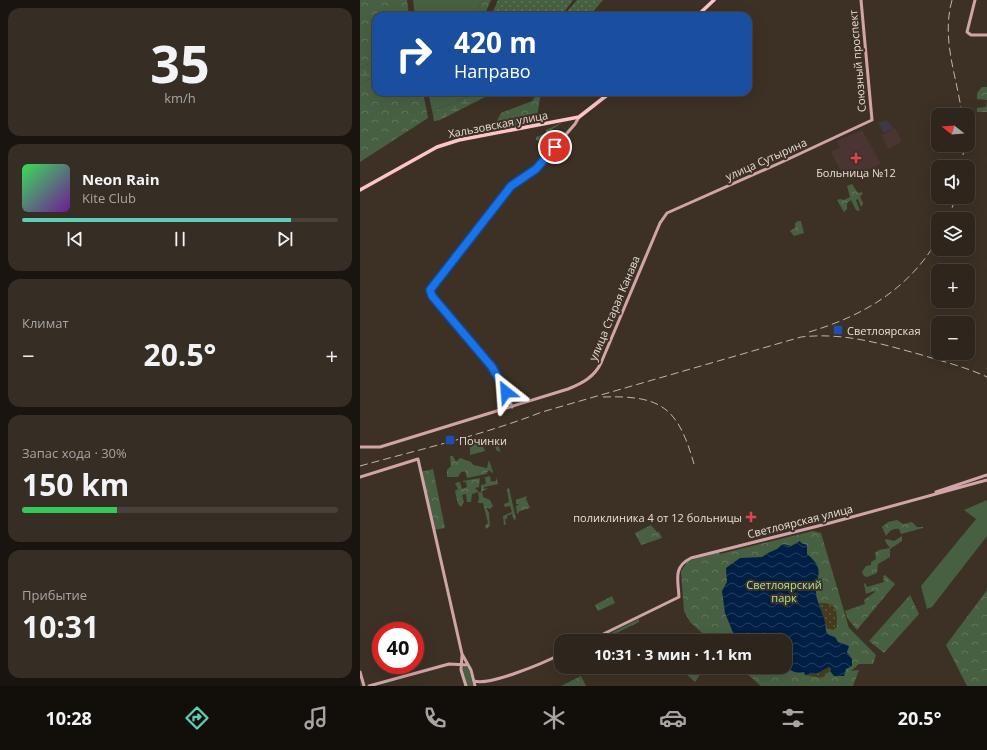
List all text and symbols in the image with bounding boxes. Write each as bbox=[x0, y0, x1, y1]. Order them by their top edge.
street label: Союзный проспект bbox=[845, 9, 869, 113]
text: 420 m bbox=[454, 23, 537, 61]
text: 35 bbox=[150, 27, 210, 98]
icon: right bbox=[388, 28, 440, 80]
text: Направо bbox=[454, 59, 531, 83]
text: km/h bbox=[164, 89, 196, 107]
street label: Хальзовская улица bbox=[447, 107, 549, 141]
north arrow bbox=[931, 108, 975, 152]
map controls bbox=[931, 108, 975, 360]
pin bbox=[538, 130, 572, 164]
street label: улица Сутырина bbox=[723, 134, 809, 184]
icon: arrive bbox=[544, 136, 566, 158]
marker: Больница №12 bbox=[850, 152, 862, 164]
button: sound bbox=[931, 160, 975, 204]
place label: Больница №12 bbox=[816, 165, 896, 180]
text: Neon Rain bbox=[82, 169, 160, 189]
text: Kite Club bbox=[82, 189, 136, 207]
button: layers bbox=[931, 212, 975, 256]
icon: previous bbox=[64, 228, 86, 250]
icon: pause bbox=[169, 228, 191, 250]
icon: next bbox=[274, 228, 296, 250]
street label: улица Старая Канава bbox=[585, 253, 643, 363]
button: + bbox=[931, 264, 975, 308]
text: Климат bbox=[22, 314, 69, 332]
button: − bbox=[931, 316, 975, 360]
place label: Светлоярская bbox=[847, 323, 921, 338]
marker: Светлоярская bbox=[832, 324, 844, 336]
text: 20.5° bbox=[144, 334, 216, 375]
text: − bbox=[22, 340, 35, 370]
text: + bbox=[325, 340, 338, 370]
position arrow bbox=[485, 371, 527, 413]
place label: Починки bbox=[459, 433, 507, 448]
marker: Починки bbox=[444, 434, 456, 446]
text: Запас хода · 30% bbox=[22, 444, 127, 462]
text: 150 km bbox=[22, 464, 129, 505]
street label: Светлоярская улица bbox=[746, 501, 854, 541]
place label: поликлиника 4 от 12 больницы bbox=[573, 510, 742, 525]
marker: поликлиника 4 от 12 больницы bbox=[745, 511, 757, 523]
park label: Светлоярский парк bbox=[746, 577, 822, 605]
text: Прибытие bbox=[22, 586, 87, 604]
text: 10:31 bbox=[22, 606, 99, 647]
speed limit sign: 40 bbox=[372, 622, 424, 674]
text: 10:31 · 3 мин · 1.1 km bbox=[594, 644, 752, 664]
icon: directions bbox=[183, 704, 211, 732]
icon: music bbox=[302, 704, 330, 732]
icon: phone bbox=[421, 704, 449, 732]
icon: climate bbox=[540, 704, 568, 732]
icon: car bbox=[659, 704, 687, 732]
icon: filters bbox=[779, 704, 807, 732]
text: 10:28 bbox=[46, 706, 92, 730]
text: 20.5° bbox=[898, 706, 941, 730]

